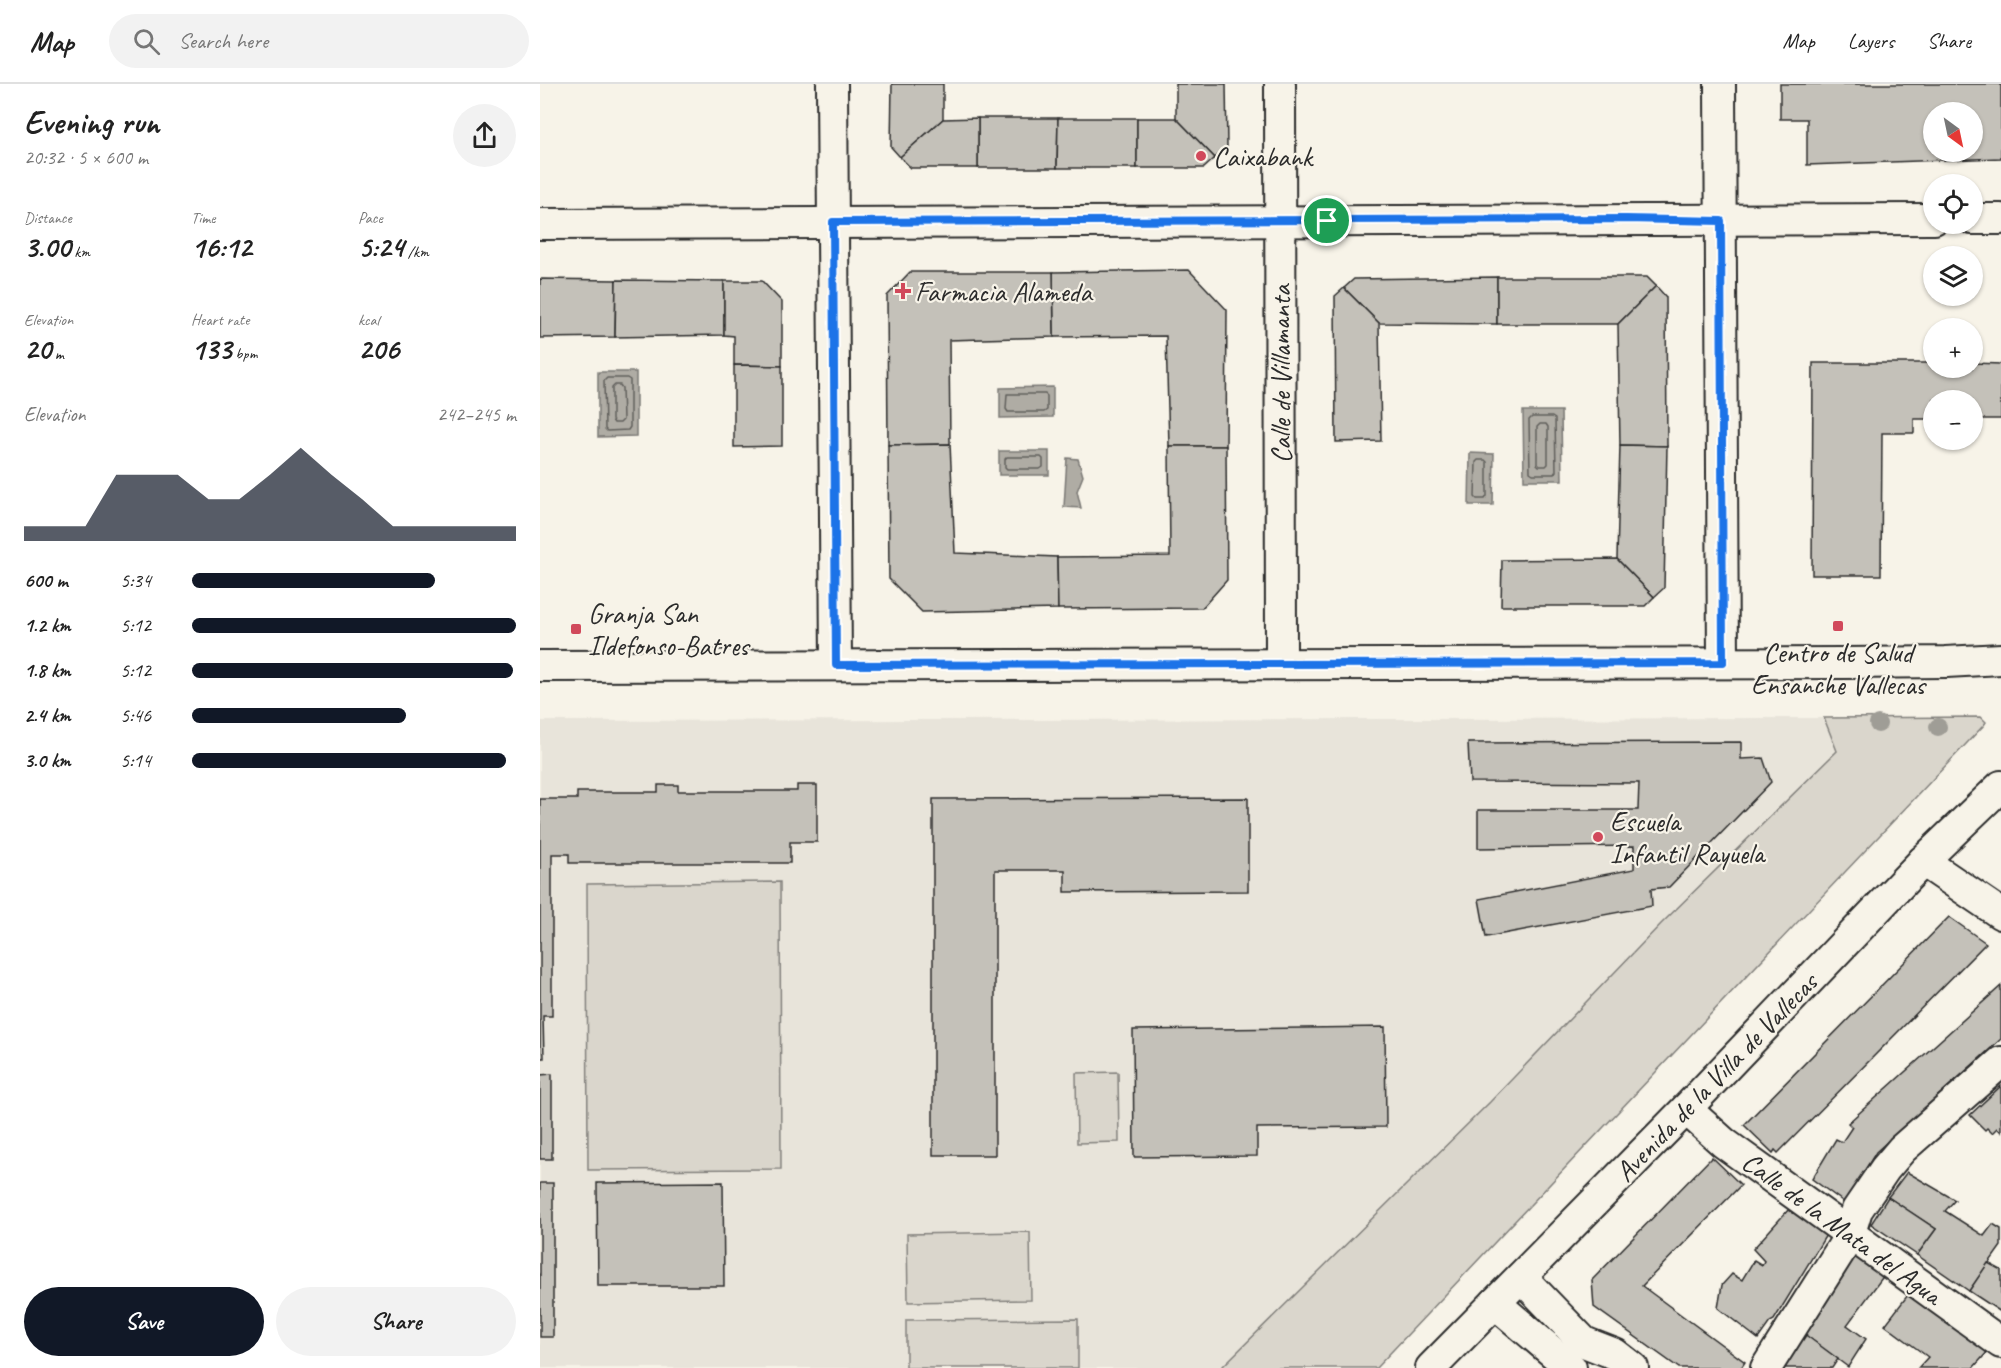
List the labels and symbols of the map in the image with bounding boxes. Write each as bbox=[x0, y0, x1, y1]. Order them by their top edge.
north arrow bbox=[1923, 102, 1983, 162]
place label: Caixabank bbox=[1213, 139, 1315, 174]
marker: Caixabank bbox=[1194, 149, 1208, 163]
pin bbox=[1301, 195, 1352, 246]
place label: Farmacia Alameda bbox=[915, 274, 1094, 309]
street label: Calle de Villamanta bbox=[1263, 283, 1298, 463]
marker: Farmacia Alameda bbox=[896, 284, 910, 298]
place label: Granja San Ildefonso-Batres bbox=[588, 596, 751, 663]
marker: Centro de Salud Ensanche Vallecas bbox=[1831, 619, 1845, 633]
marker: Granja San Ildefonso-Batres bbox=[569, 622, 583, 636]
place label: Centro de Salud Ensanche Vallecas bbox=[1751, 635, 1927, 702]
place label: Escuela Infantil Rayuela bbox=[1610, 804, 1766, 871]
marker: Escuela Infantil Rayuela bbox=[1591, 830, 1605, 844]
street label: Avenida de la Villa de Vallecas bbox=[1607, 964, 1826, 1189]
street label: Calle de la Mata del Agua bbox=[1735, 1144, 1951, 1314]

